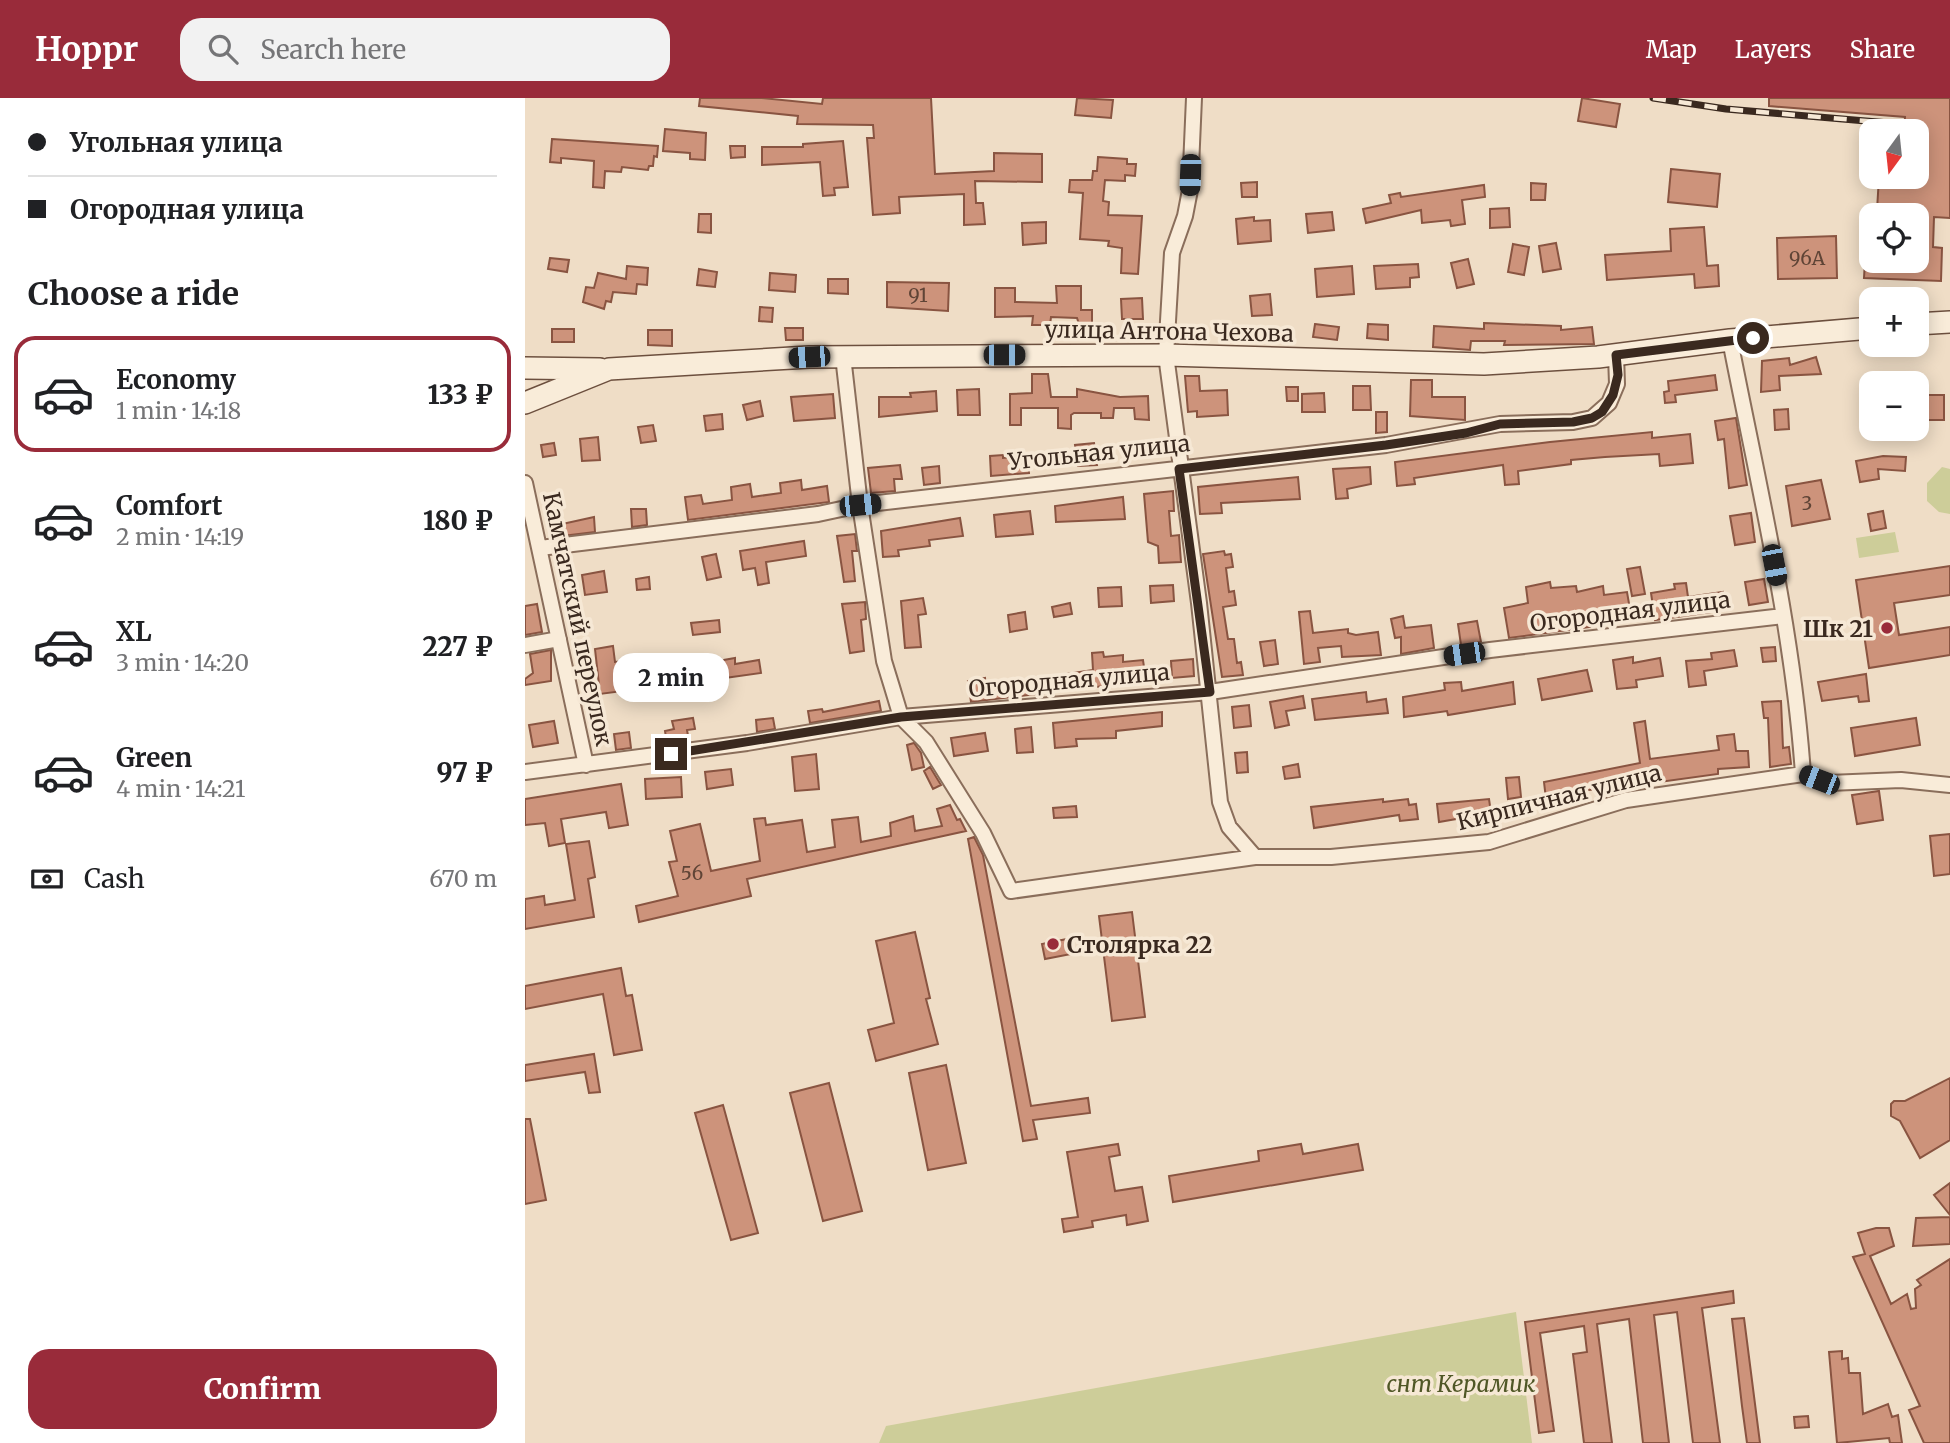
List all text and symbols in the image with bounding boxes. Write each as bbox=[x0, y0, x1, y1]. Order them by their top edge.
search box bbox=[180, 18, 670, 81]
text: Hoppr bbox=[35, 29, 138, 70]
icon: search bbox=[204, 30, 242, 68]
text: Search here bbox=[260, 33, 406, 66]
text: Map bbox=[1646, 34, 1697, 65]
text: Layers bbox=[1735, 34, 1811, 65]
text: Share bbox=[1849, 34, 1915, 65]
north arrow bbox=[1859, 119, 1929, 189]
map controls bbox=[1859, 119, 1929, 441]
text: Угольная улица bbox=[70, 126, 283, 159]
car bbox=[1179, 154, 1202, 196]
text: Огородная улица bbox=[70, 193, 304, 226]
button: locate bbox=[1859, 203, 1929, 273]
house number: 96А bbox=[1789, 246, 1826, 270]
text: Choose a ride bbox=[28, 274, 239, 314]
house number: 91 bbox=[908, 283, 928, 307]
button: + bbox=[1859, 287, 1929, 357]
street label: улица Антона Чехова bbox=[1044, 314, 1294, 348]
route start bbox=[1737, 322, 1769, 354]
car bbox=[788, 345, 831, 369]
car bbox=[984, 345, 1026, 366]
icon: car bbox=[32, 363, 95, 426]
text: Economy bbox=[116, 363, 236, 396]
button: − bbox=[1859, 371, 1929, 441]
text: 133 ₽ bbox=[427, 378, 493, 411]
text: 1 min · 14:18 bbox=[116, 396, 241, 425]
street label: Угольная улица bbox=[1006, 428, 1191, 476]
icon: car bbox=[32, 489, 95, 552]
text: Comfort bbox=[116, 489, 222, 522]
street label: Камчатский переулок bbox=[537, 489, 619, 749]
house number: 3 bbox=[1802, 491, 1812, 515]
car bbox=[839, 492, 882, 518]
text: 180 ₽ bbox=[423, 504, 493, 537]
text: 2 min · 14:19 bbox=[116, 522, 244, 551]
car bbox=[1760, 542, 1789, 588]
street label: Огородная улица bbox=[1528, 584, 1732, 638]
place label: Шк 21 bbox=[1803, 614, 1873, 643]
icon: car bbox=[32, 615, 95, 678]
text: XL bbox=[116, 615, 152, 648]
marker: Шк 21 bbox=[1879, 620, 1895, 636]
text: 227 ₽ bbox=[423, 630, 493, 663]
car bbox=[1442, 641, 1487, 667]
text: 3 min · 14:20 bbox=[116, 648, 249, 677]
callout: 2 min bbox=[613, 652, 729, 702]
street label: Огородная улица bbox=[967, 657, 1171, 703]
text: 2 min bbox=[638, 663, 704, 692]
route end bbox=[655, 738, 687, 770]
icon: car bbox=[32, 741, 95, 804]
text: Green bbox=[116, 741, 192, 774]
text: 97 ₽ bbox=[436, 756, 493, 789]
street label: Кирпичная улица bbox=[1454, 758, 1664, 836]
car bbox=[1796, 763, 1843, 797]
text: 4 min · 14:21 bbox=[116, 774, 245, 803]
icon: cash bbox=[28, 860, 66, 898]
house number: 56 bbox=[681, 861, 703, 885]
text: Cash bbox=[84, 862, 145, 895]
text: 670 m bbox=[429, 864, 497, 893]
place label: Столярка 22 bbox=[1067, 930, 1212, 959]
marker: Столярка 22 bbox=[1045, 936, 1061, 952]
button: Confirm bbox=[28, 1349, 497, 1429]
park label: снт Керамик bbox=[1386, 1369, 1536, 1398]

